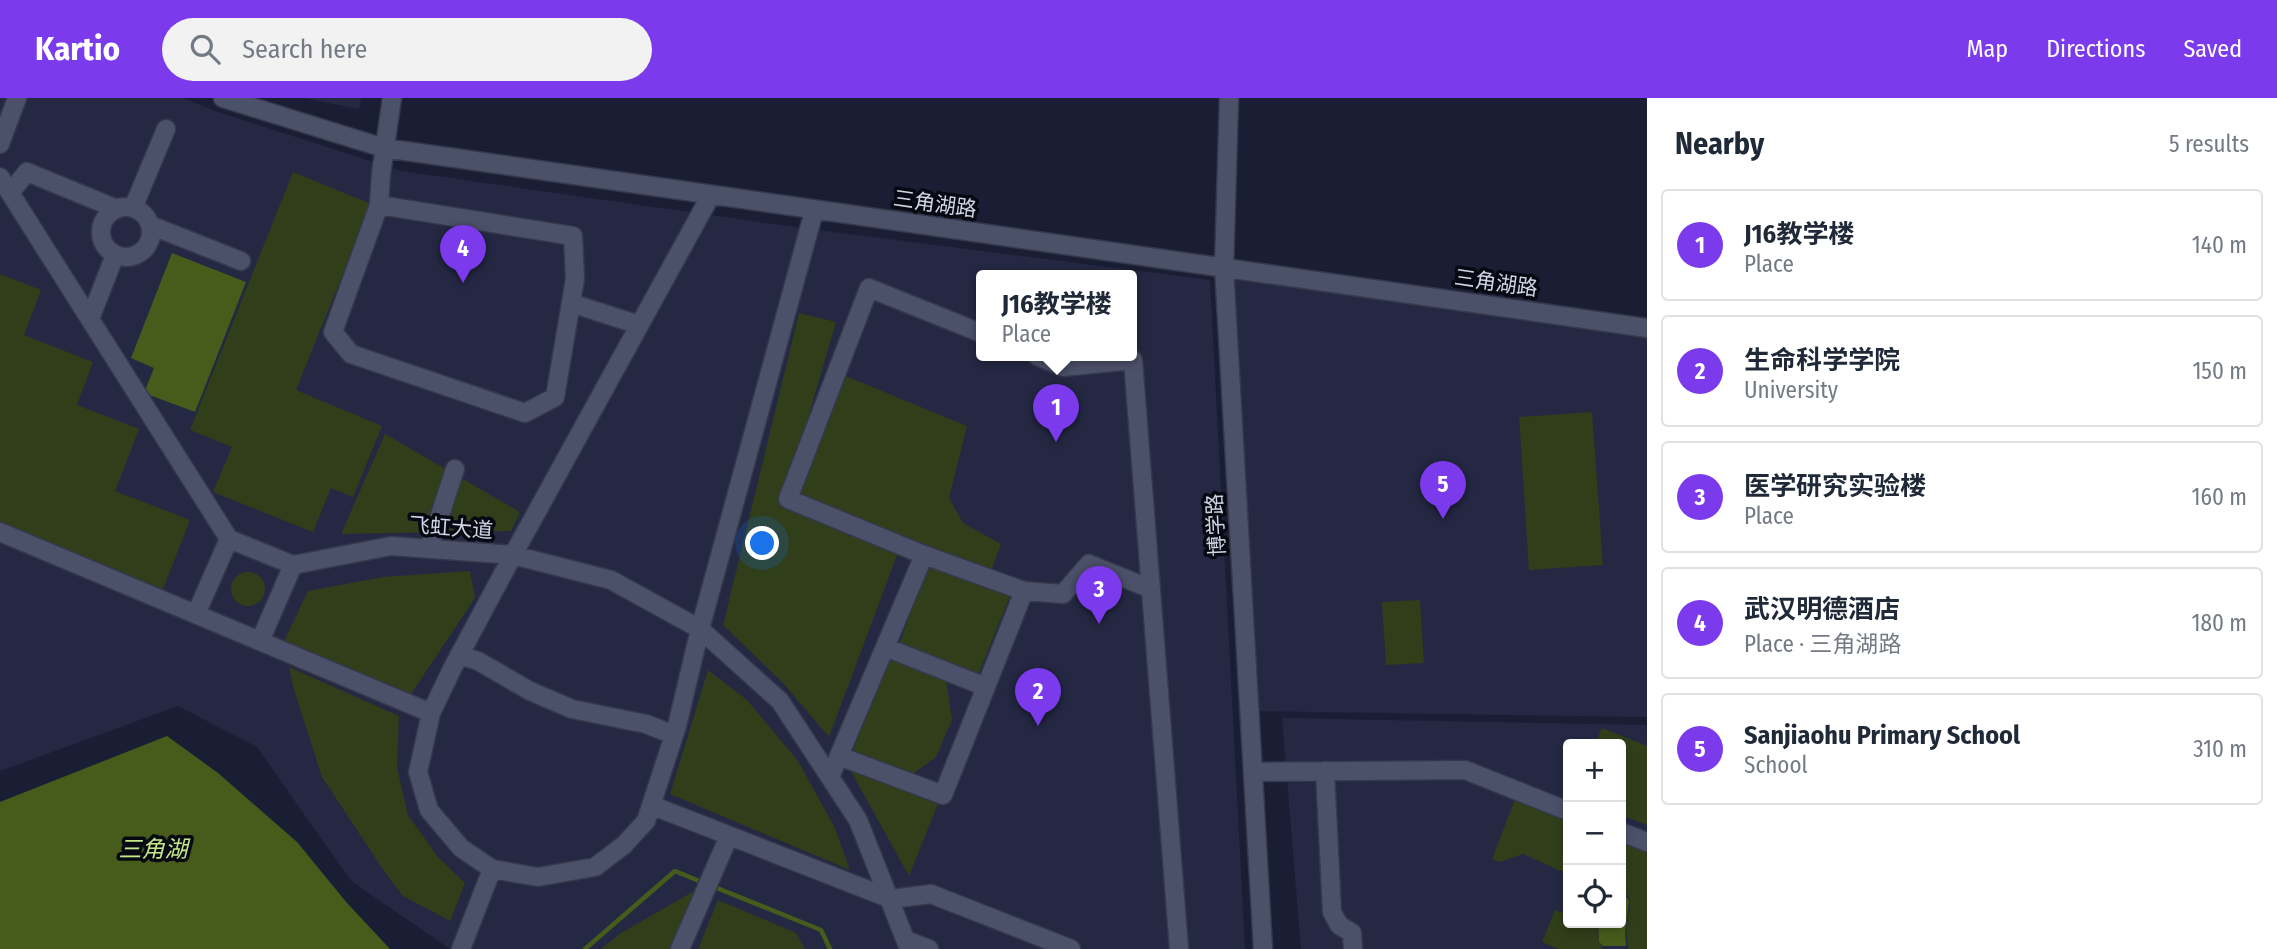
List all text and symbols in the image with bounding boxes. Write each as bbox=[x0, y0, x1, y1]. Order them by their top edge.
search box bbox=[162, 18, 652, 81]
text: Kartio bbox=[35, 29, 120, 69]
icon: search bbox=[186, 30, 224, 68]
text: Search here bbox=[242, 34, 367, 65]
text: Map bbox=[1967, 35, 2008, 63]
text: Directions bbox=[2046, 35, 2145, 63]
text: Saved bbox=[2183, 35, 2242, 63]
text: Nearby bbox=[1675, 126, 1764, 162]
text: 5 results bbox=[2169, 130, 2249, 158]
street label: 三角湖路 bbox=[892, 185, 978, 223]
text: J16教学楼 bbox=[1744, 219, 1854, 250]
pin: 4 bbox=[440, 225, 486, 283]
text: 1 bbox=[1695, 231, 1705, 259]
text: 140 m bbox=[2192, 231, 2247, 259]
text: Place bbox=[1744, 250, 1794, 278]
street label: 三角湖路 bbox=[1453, 264, 1539, 302]
popup bbox=[976, 270, 1137, 361]
text: J16教学楼 bbox=[1001, 289, 1112, 320]
text: Place bbox=[1001, 320, 1051, 348]
text: 生命科学学院 bbox=[1744, 345, 1900, 376]
text: 2 bbox=[1695, 357, 1705, 385]
text: 150 m bbox=[2192, 357, 2247, 385]
text: University bbox=[1744, 376, 1838, 404]
pin: 1 bbox=[1033, 384, 1079, 442]
pin: 5 bbox=[1420, 461, 1466, 519]
text: 医学研究实验楼 bbox=[1744, 471, 1926, 502]
text: 3 bbox=[1695, 483, 1705, 511]
text: 160 m bbox=[2192, 483, 2247, 511]
street label: 博学路 bbox=[1201, 493, 1231, 557]
text: Place bbox=[1744, 502, 1794, 530]
street label: 飞虹大道 bbox=[408, 512, 494, 544]
your location bbox=[745, 526, 779, 560]
pin: 3 bbox=[1076, 566, 1122, 624]
text: 武汉明德酒店 bbox=[1744, 594, 1900, 625]
text: 4 bbox=[1694, 609, 1706, 637]
text: 180 m bbox=[2191, 609, 2247, 637]
text: Place · 三角湖路 bbox=[1744, 630, 1901, 658]
pin: 2 bbox=[1015, 668, 1061, 726]
text: Sanjiaohu Primary School bbox=[1744, 720, 2020, 751]
text: 5 bbox=[1694, 735, 1706, 763]
text: 310 m bbox=[2193, 735, 2247, 763]
map controls bbox=[1563, 739, 1626, 928]
button: + bbox=[1563, 739, 1626, 802]
text: School bbox=[1744, 751, 1808, 779]
button: − bbox=[1563, 802, 1626, 865]
water label: 三角湖 bbox=[119, 835, 191, 863]
button: locate bbox=[1563, 865, 1626, 928]

